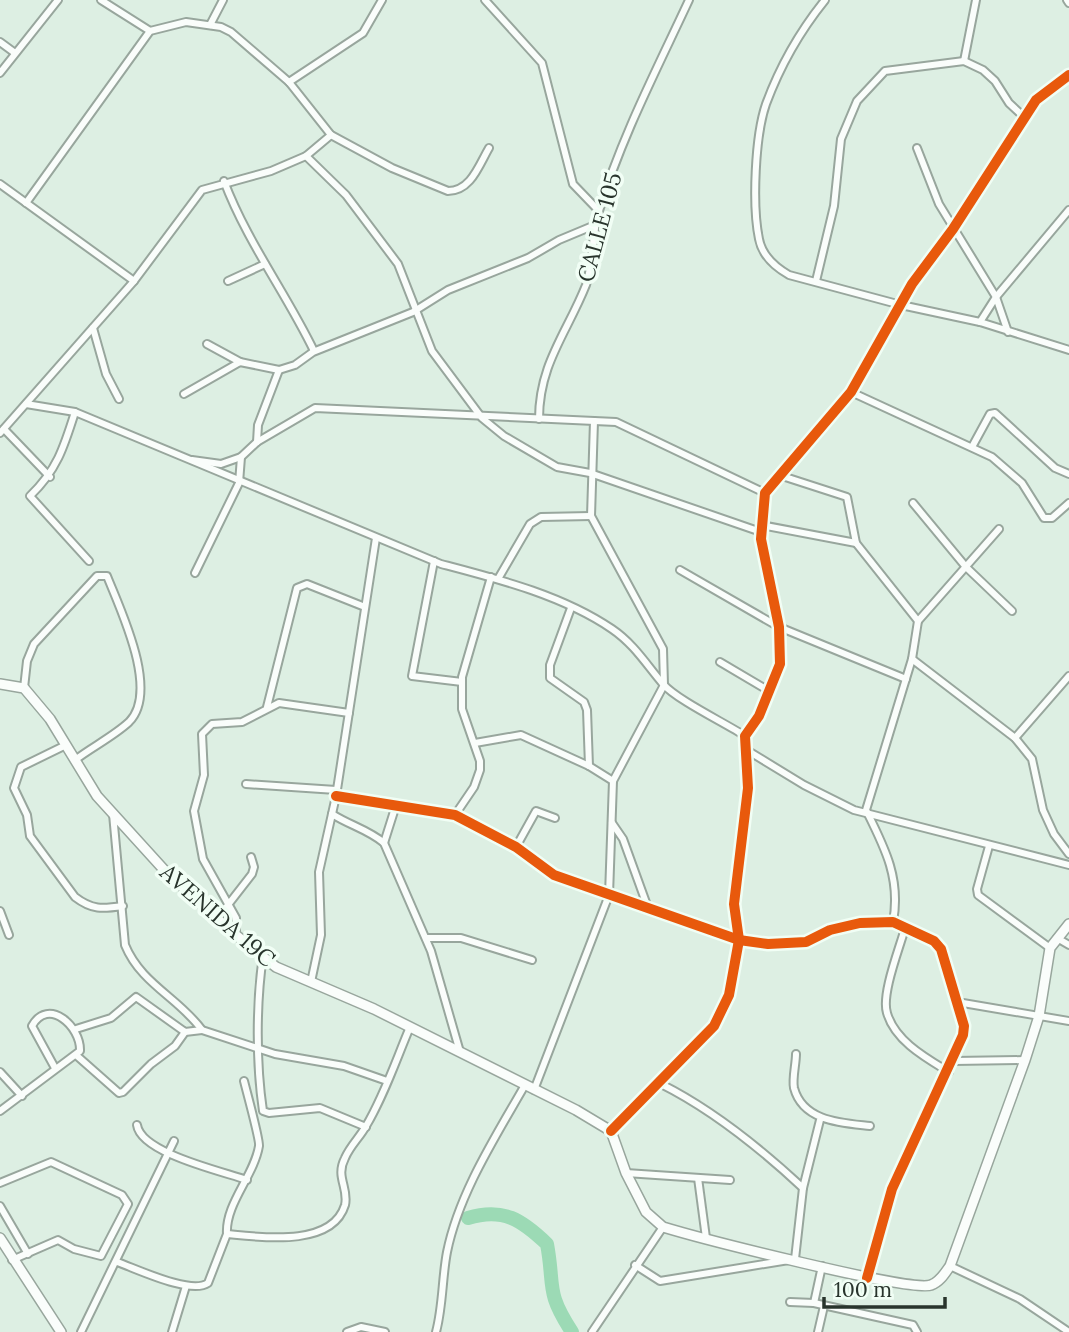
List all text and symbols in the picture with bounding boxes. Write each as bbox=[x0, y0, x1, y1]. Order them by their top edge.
street label: CALLE 105 bbox=[570, 169, 628, 285]
street label: AVENIDA 19C bbox=[154, 856, 281, 973]
scale bar bbox=[824, 1266, 945, 1310]
text: 100 m bbox=[834, 1276, 892, 1303]

